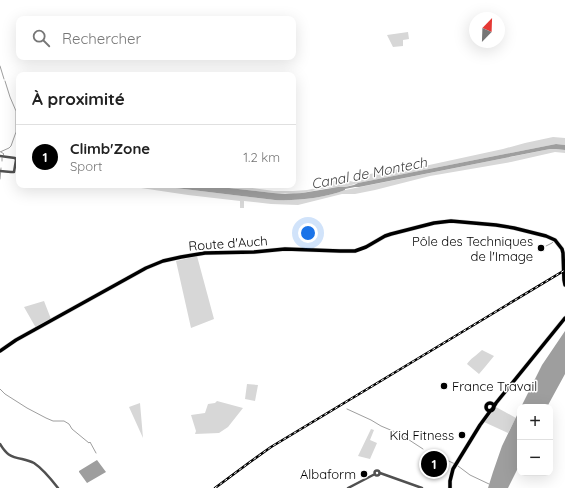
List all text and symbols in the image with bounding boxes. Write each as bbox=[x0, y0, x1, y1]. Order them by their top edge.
north arrow bbox=[469, 12, 505, 48]
search box bbox=[16, 16, 296, 60]
icon: search bbox=[30, 27, 52, 49]
text: Rechercher bbox=[62, 29, 141, 48]
text: À proximité bbox=[32, 88, 125, 109]
text: Climb'Zone bbox=[70, 139, 150, 158]
text: 1 bbox=[42, 149, 48, 165]
text: 1.2 km bbox=[243, 149, 280, 165]
water label: Canal de Montech bbox=[310, 153, 429, 193]
text: Sport bbox=[70, 158, 102, 174]
your location bbox=[298, 223, 318, 243]
street label: Route d'Auch bbox=[188, 232, 268, 254]
place label: Pôle des Techniques de l'Image bbox=[412, 233, 533, 264]
marker: Pôle des Techniques de l'Image bbox=[536, 243, 546, 253]
place label: France Travail bbox=[452, 378, 537, 394]
marker: France Travail bbox=[439, 381, 449, 391]
map controls bbox=[517, 404, 553, 476]
button: + bbox=[517, 404, 553, 440]
place label: Kid Fitness bbox=[389, 427, 454, 443]
marker: Kid Fitness bbox=[457, 430, 467, 440]
button: − bbox=[517, 440, 553, 476]
pin: 1 bbox=[421, 449, 447, 479]
place label: Albaform bbox=[300, 466, 356, 482]
marker: Albaform bbox=[359, 469, 369, 479]

